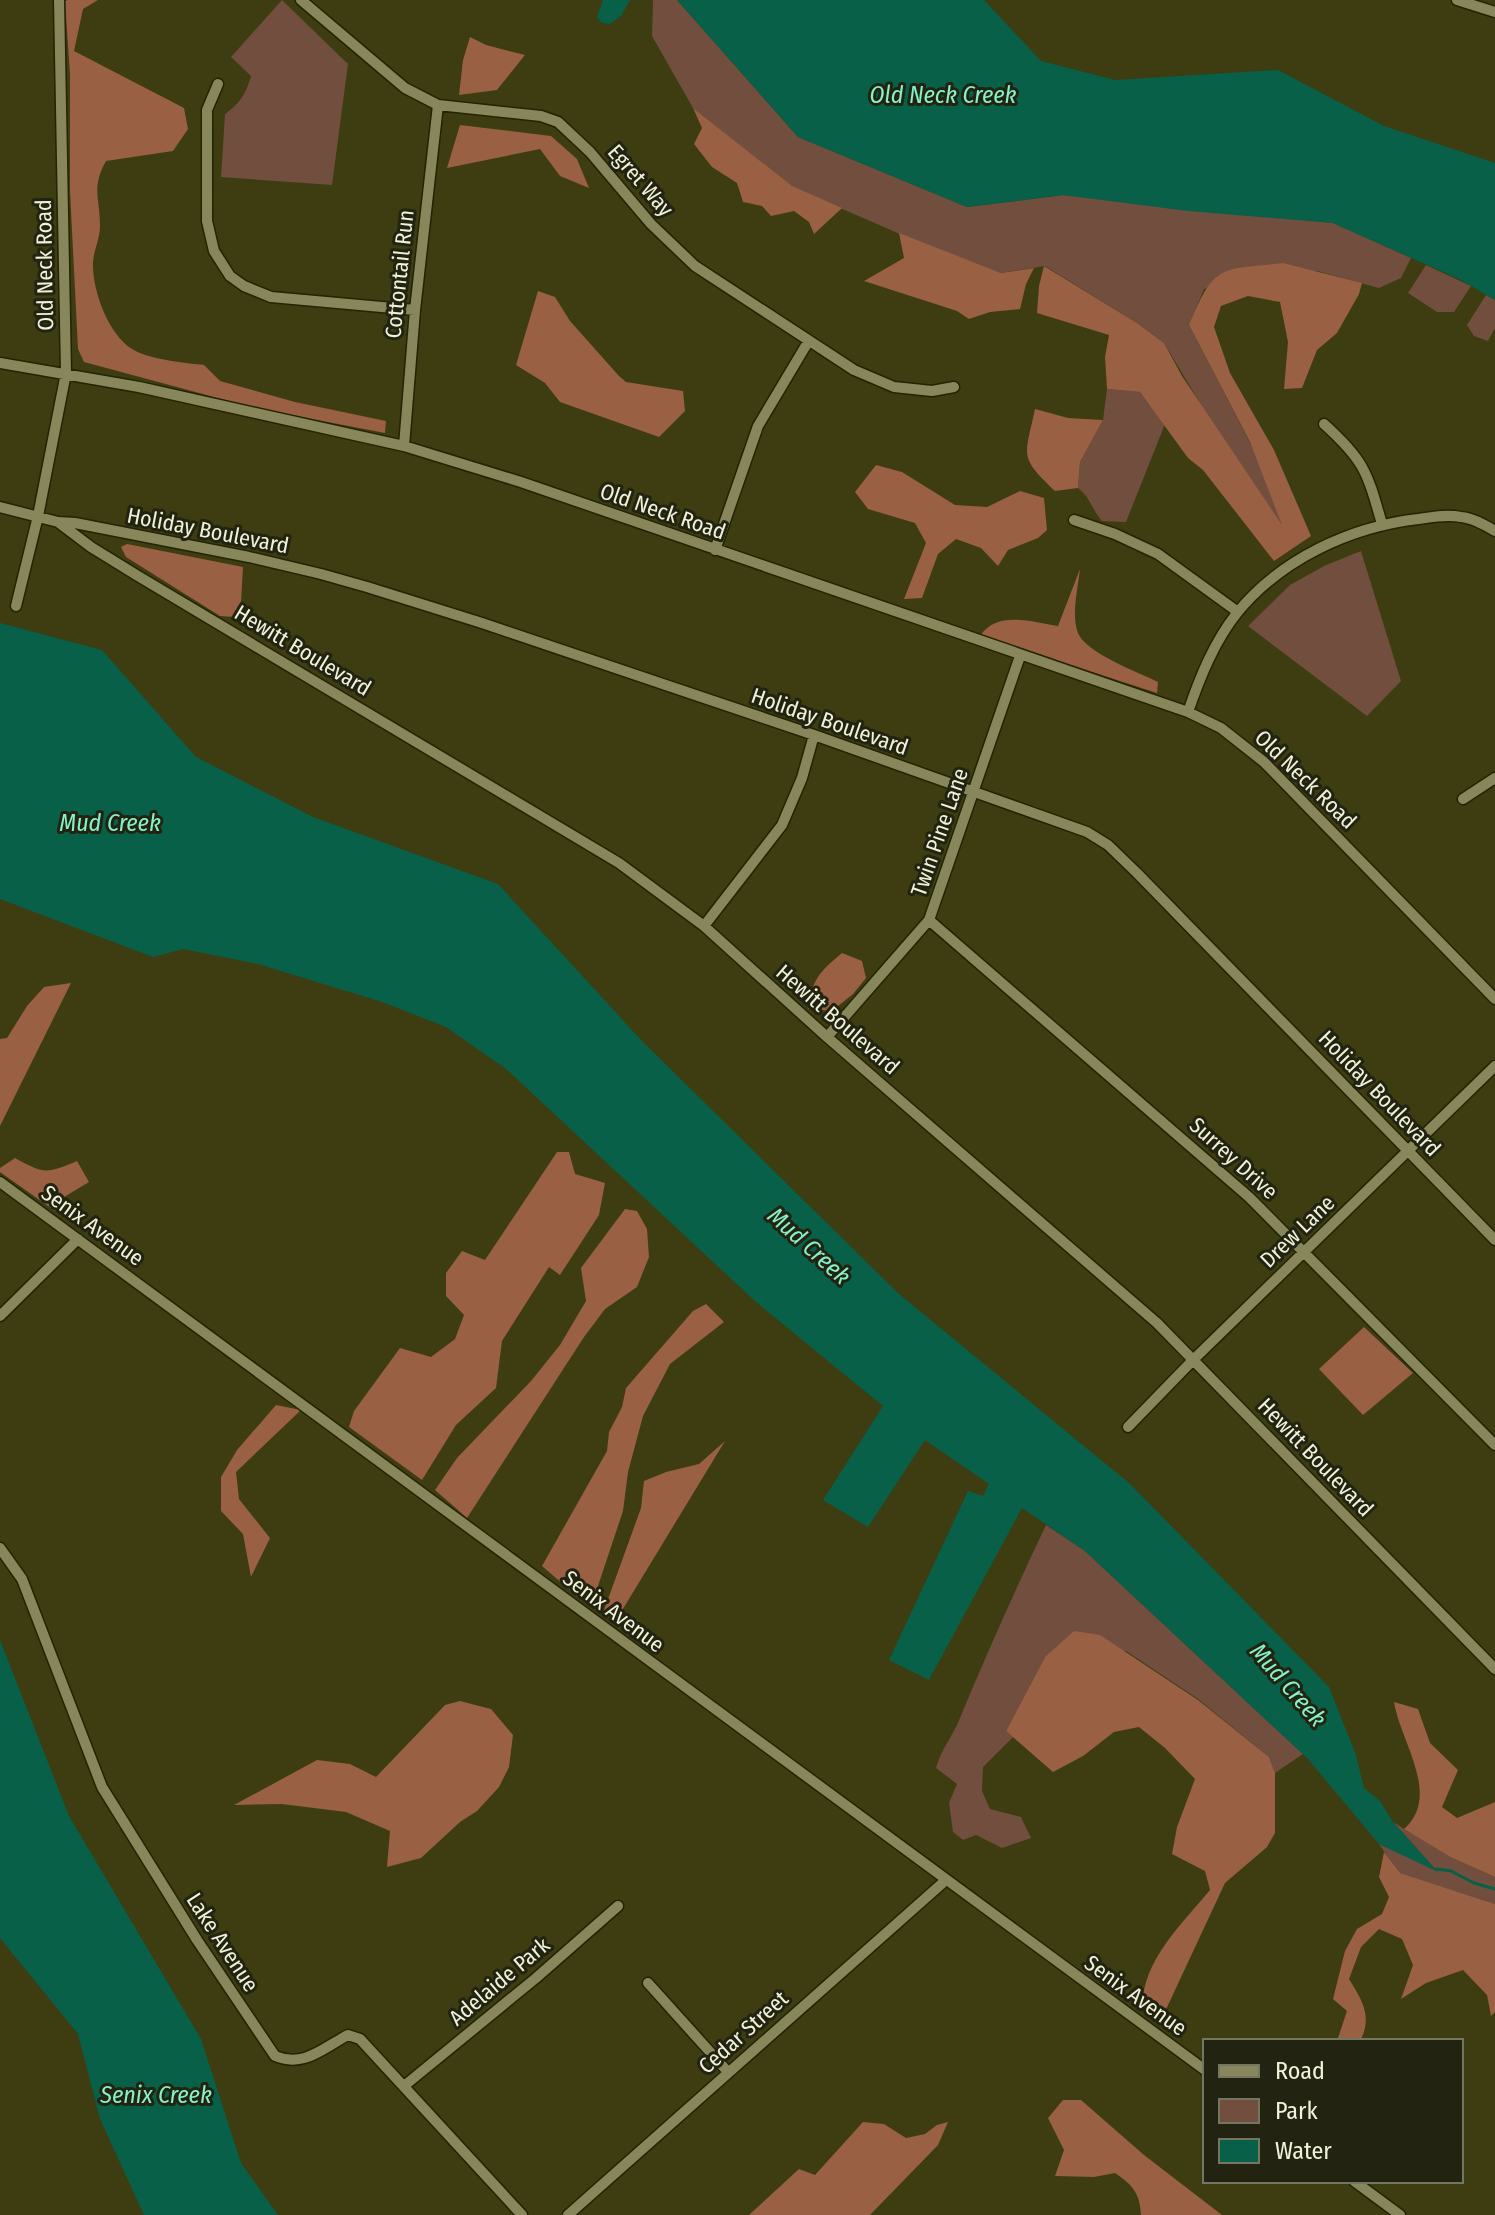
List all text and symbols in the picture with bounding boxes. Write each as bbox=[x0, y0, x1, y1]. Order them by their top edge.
water label: Old Neck Creek bbox=[870, 81, 1017, 109]
street label: Egret Way bbox=[602, 139, 679, 222]
street label: Old Neck Road bbox=[30, 199, 59, 331]
street label: Cottontail Run bbox=[379, 209, 420, 340]
street label: Old Neck Road bbox=[596, 477, 729, 546]
street label: Holiday Boulevard bbox=[125, 502, 291, 559]
street label: Hewitt Boulevard bbox=[230, 599, 376, 702]
street label: Holiday Boulevard bbox=[748, 682, 912, 761]
street label: Old Neck Road bbox=[1249, 724, 1362, 835]
street label: Twin Pine Lane bbox=[905, 765, 974, 900]
water label: Mud Creek bbox=[59, 809, 161, 837]
street label: Hewitt Boulevard bbox=[771, 959, 905, 1080]
street label: Holiday Boulevard bbox=[1313, 1025, 1446, 1162]
street label: Surrey Drive bbox=[1184, 1112, 1283, 1205]
street label: Senix Avenue bbox=[36, 1179, 149, 1272]
street label: Drew Lane bbox=[1254, 1189, 1340, 1273]
water label: Mud Creek bbox=[762, 1202, 856, 1290]
street label: Hewitt Boulevard bbox=[1252, 1392, 1379, 1522]
street label: Senix Avenue bbox=[558, 1565, 670, 1658]
water label: Mud Creek bbox=[1244, 1637, 1332, 1733]
street label: Lake Avenue bbox=[181, 1888, 265, 1997]
street label: Adelaide Park bbox=[443, 1931, 556, 2031]
street label: Senix Avenue bbox=[1079, 1949, 1192, 2042]
street label: Cedar Street bbox=[693, 1985, 794, 2080]
legend bbox=[1203, 2039, 1463, 2183]
text: Road bbox=[1275, 2057, 1325, 2085]
water label: Senix Creek bbox=[99, 2081, 212, 2109]
text: Park bbox=[1275, 2097, 1318, 2125]
text: Water bbox=[1275, 2137, 1332, 2165]

